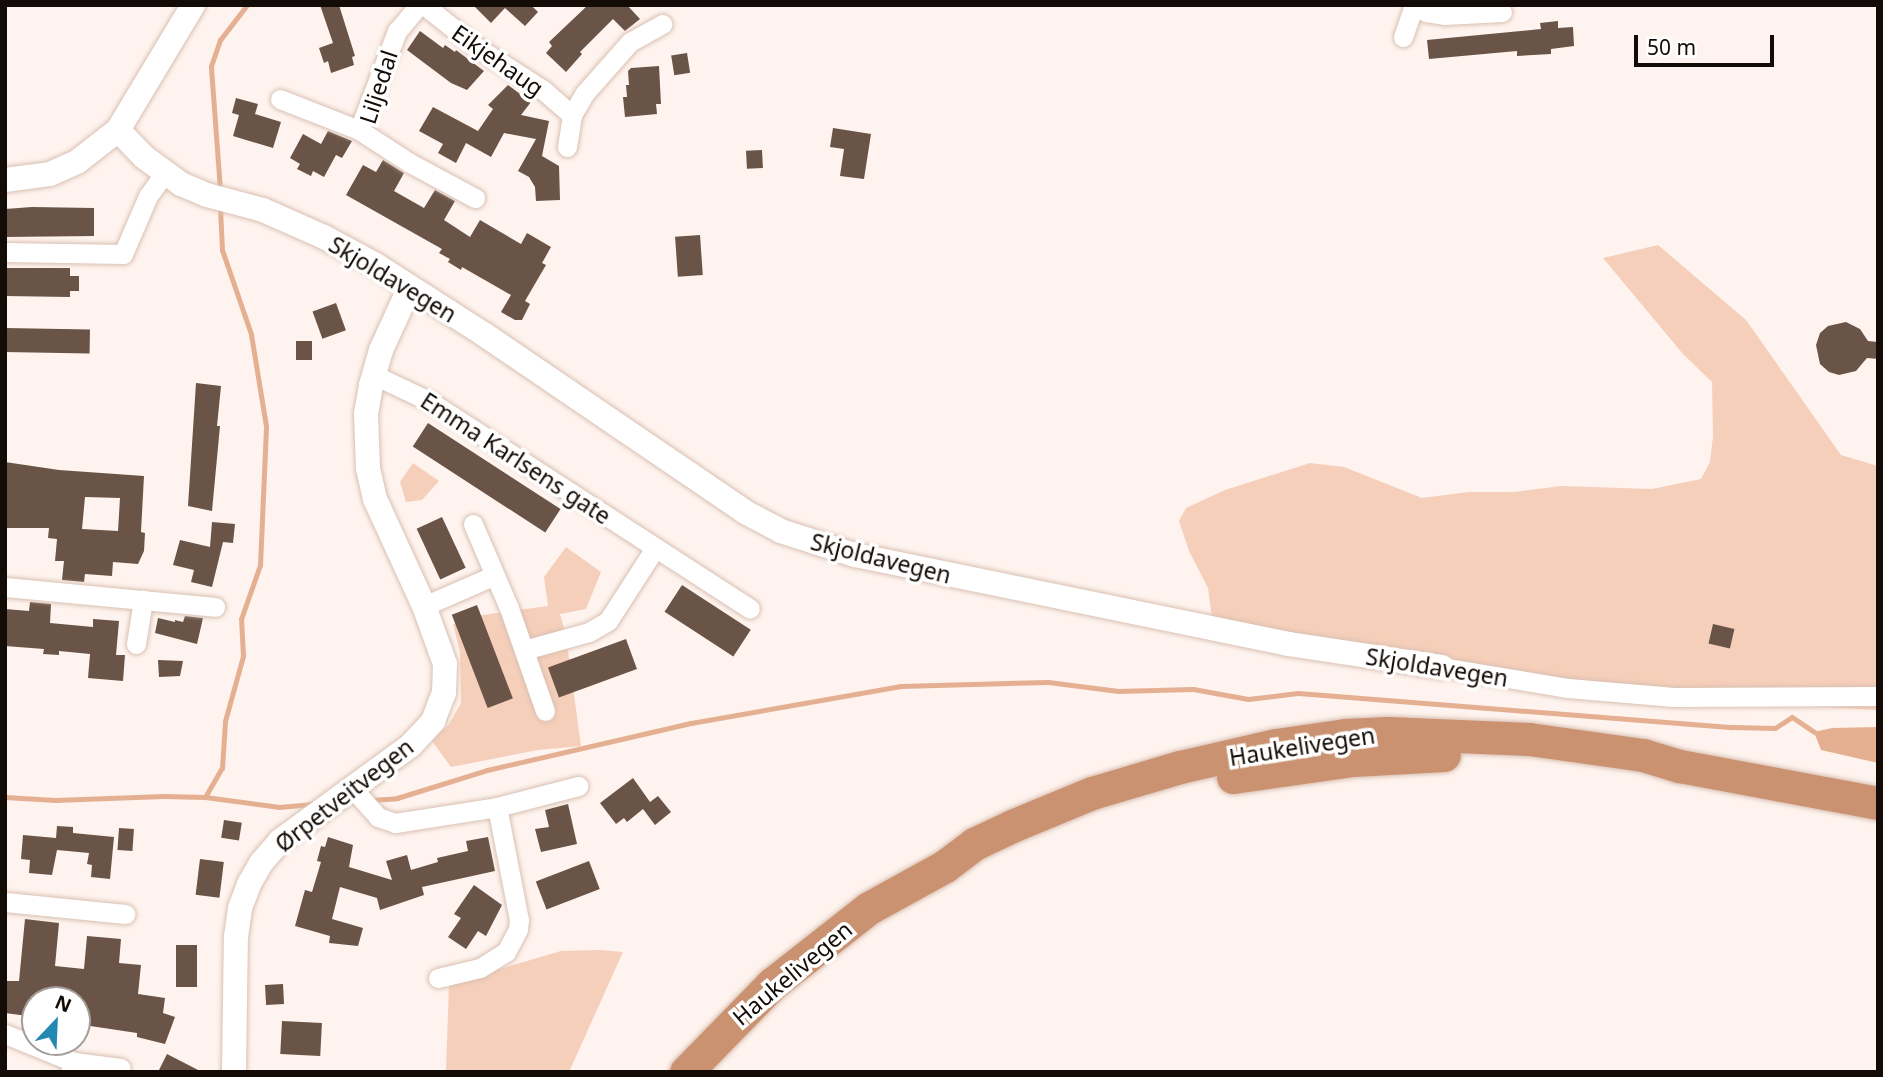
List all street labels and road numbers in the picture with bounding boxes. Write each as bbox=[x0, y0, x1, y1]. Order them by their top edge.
street label: Eikjehaug bbox=[447, 18, 549, 102]
street label: Liljedal bbox=[353, 47, 403, 127]
street label: Skjoldavegen bbox=[324, 230, 462, 328]
street label: Emma Karlsens gate bbox=[416, 386, 616, 530]
street label: Skjoldavegen bbox=[808, 527, 954, 589]
street label: Skjoldavegen bbox=[1364, 642, 1510, 692]
street label: Haukelivegen bbox=[1227, 721, 1377, 771]
street label: Ørpetveitvegen bbox=[269, 732, 419, 858]
street label: Haukelivegen bbox=[727, 915, 857, 1031]

